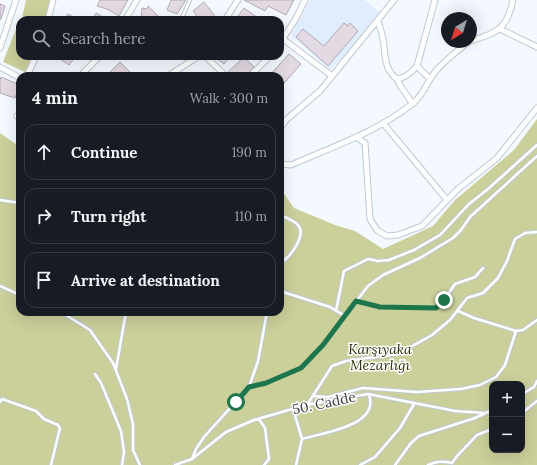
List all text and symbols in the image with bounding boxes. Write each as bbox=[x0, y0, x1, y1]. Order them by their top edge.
north arrow bbox=[441, 12, 477, 48]
search box bbox=[16, 16, 284, 60]
icon: search bbox=[30, 27, 52, 49]
text: Search here bbox=[62, 29, 145, 48]
text: 4 min bbox=[32, 87, 78, 109]
text: Walk · 300 m bbox=[190, 90, 268, 107]
icon: ahead bbox=[33, 141, 55, 163]
text: Continue bbox=[71, 143, 137, 162]
text: 190 m bbox=[232, 144, 267, 161]
icon: right bbox=[33, 205, 55, 227]
text: Turn right bbox=[71, 207, 147, 226]
text: 110 m bbox=[234, 208, 267, 225]
icon: arrive bbox=[33, 269, 55, 291]
text: Arrive at destination bbox=[71, 271, 220, 290]
route end bbox=[435, 291, 453, 309]
park label: Karşıyaka Mezarlığı bbox=[348, 340, 412, 374]
map controls bbox=[489, 381, 525, 453]
button: + bbox=[489, 381, 525, 417]
street label: 50. Cadde bbox=[291, 387, 358, 419]
route start bbox=[227, 393, 245, 411]
button: − bbox=[489, 417, 525, 453]

